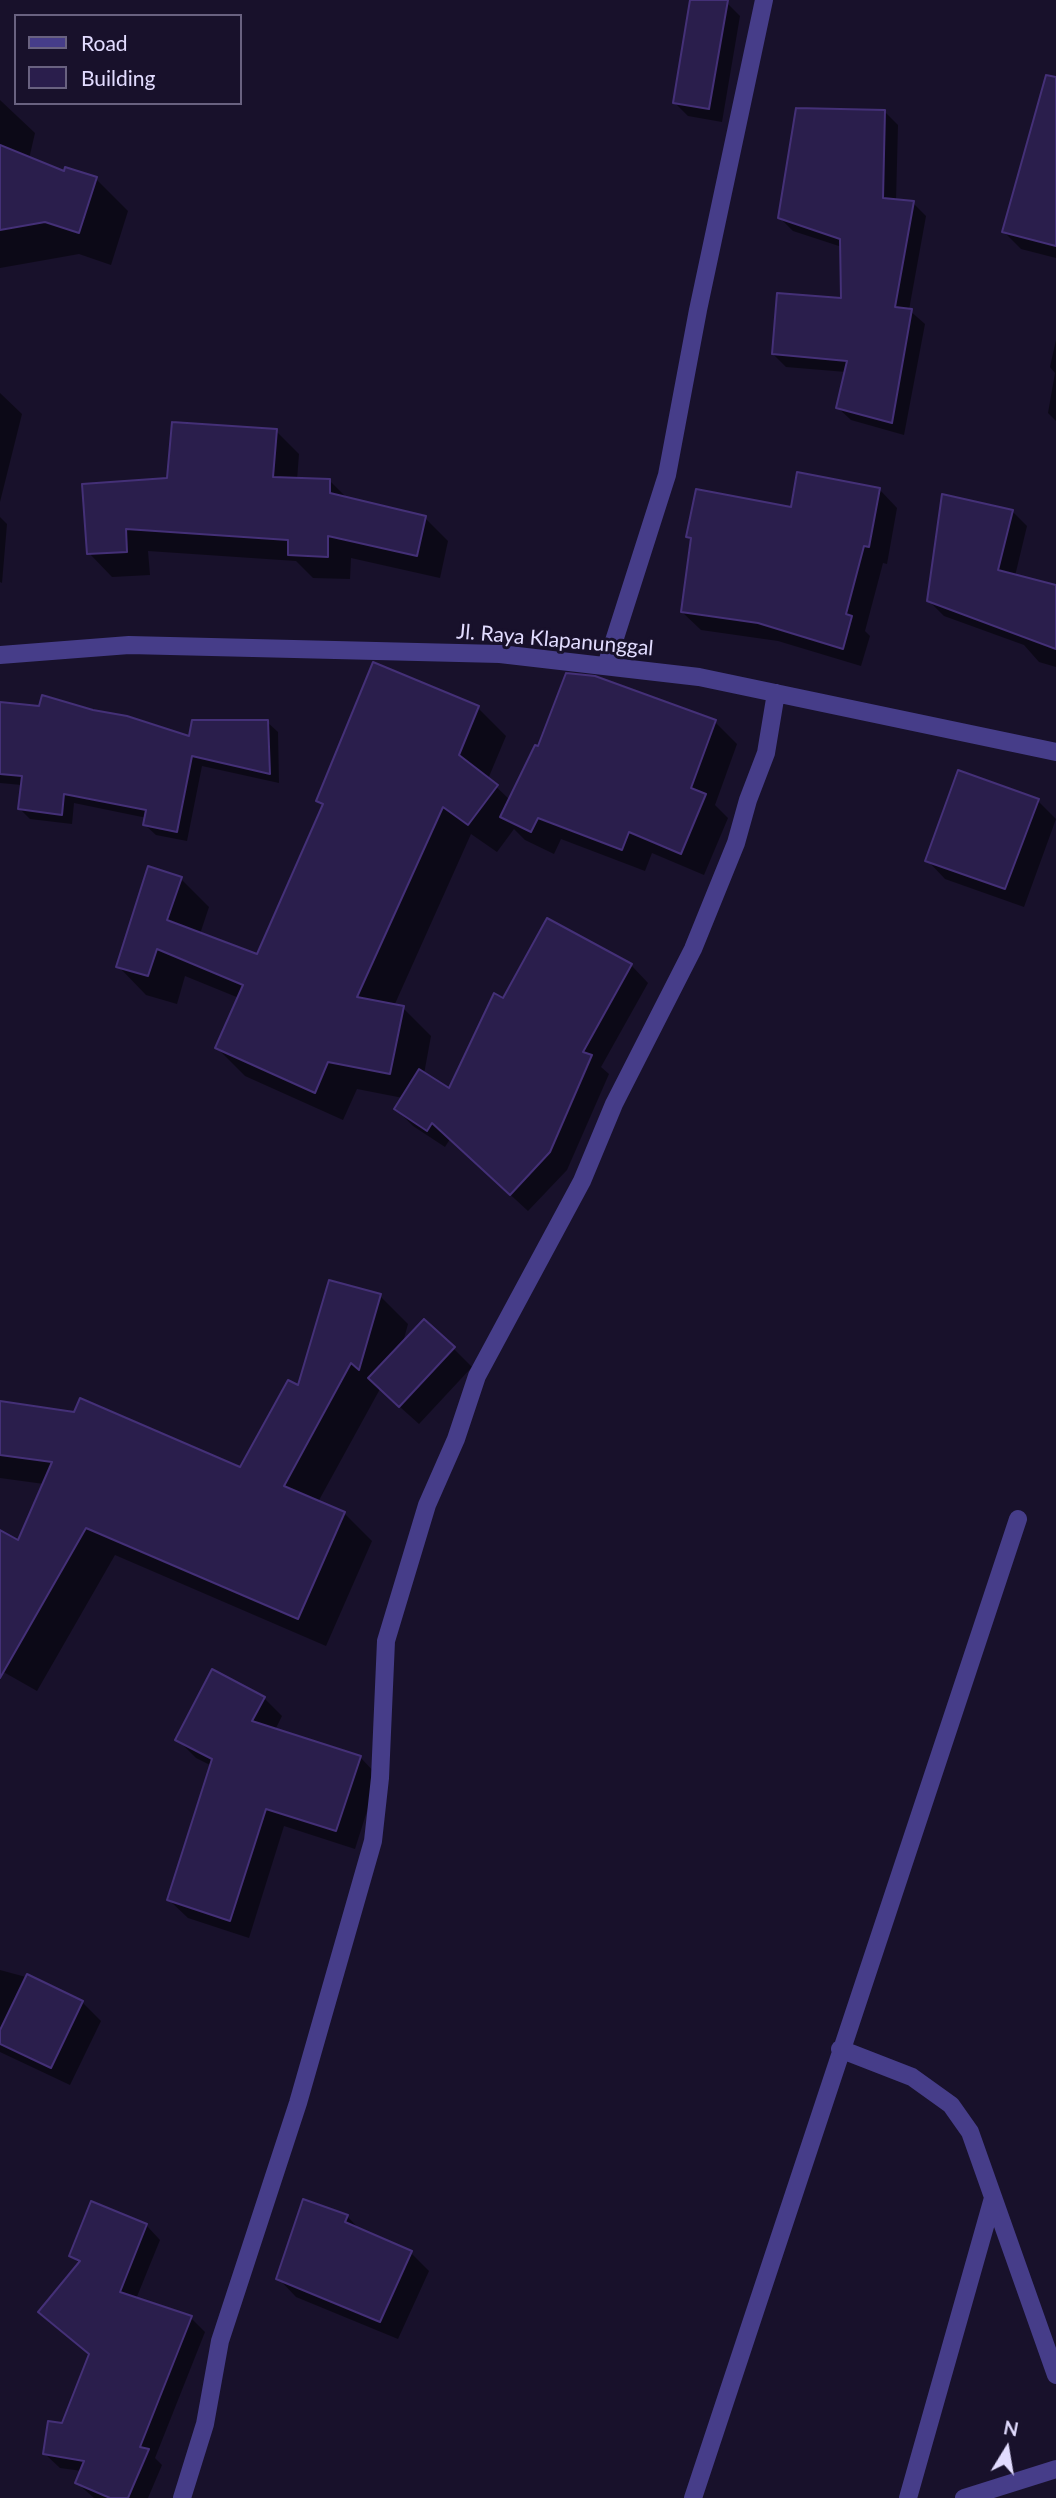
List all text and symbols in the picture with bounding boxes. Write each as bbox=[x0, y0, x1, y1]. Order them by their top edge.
legend bbox=[14, 14, 242, 105]
text: Road bbox=[81, 30, 128, 55]
text: Building bbox=[81, 65, 156, 90]
street label: Jl. Raya Klapanunggal bbox=[456, 619, 654, 661]
north arrow bbox=[972, 2414, 1042, 2484]
text: N bbox=[1002, 2415, 1020, 2441]

